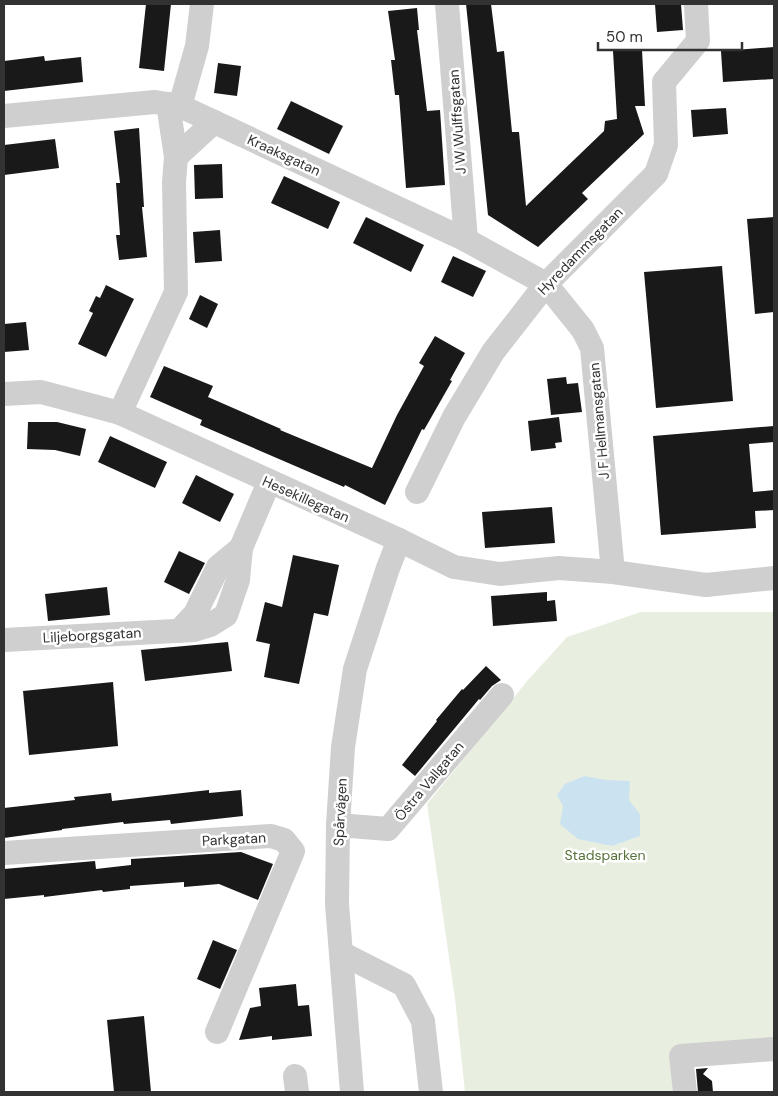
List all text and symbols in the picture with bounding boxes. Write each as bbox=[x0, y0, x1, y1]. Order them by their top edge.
scale bar bbox=[598, 20, 742, 52]
text: 50 m bbox=[606, 27, 643, 47]
street label: J W Wulffsgatan bbox=[444, 69, 470, 175]
street label: Kraaksgatan bbox=[245, 130, 323, 180]
street label: Hyredammsgatan bbox=[534, 203, 626, 299]
street label: J F Hellmansgatan bbox=[585, 362, 613, 480]
street label: Hesekillegatan bbox=[260, 472, 352, 526]
street label: Liljeborgsgatan bbox=[42, 623, 142, 647]
street label: Östra Vallgatan bbox=[390, 738, 468, 824]
street label: Spårvägen bbox=[329, 778, 351, 846]
street label: Parkgatan bbox=[202, 828, 266, 850]
park label: Stadsparken bbox=[564, 846, 646, 864]

